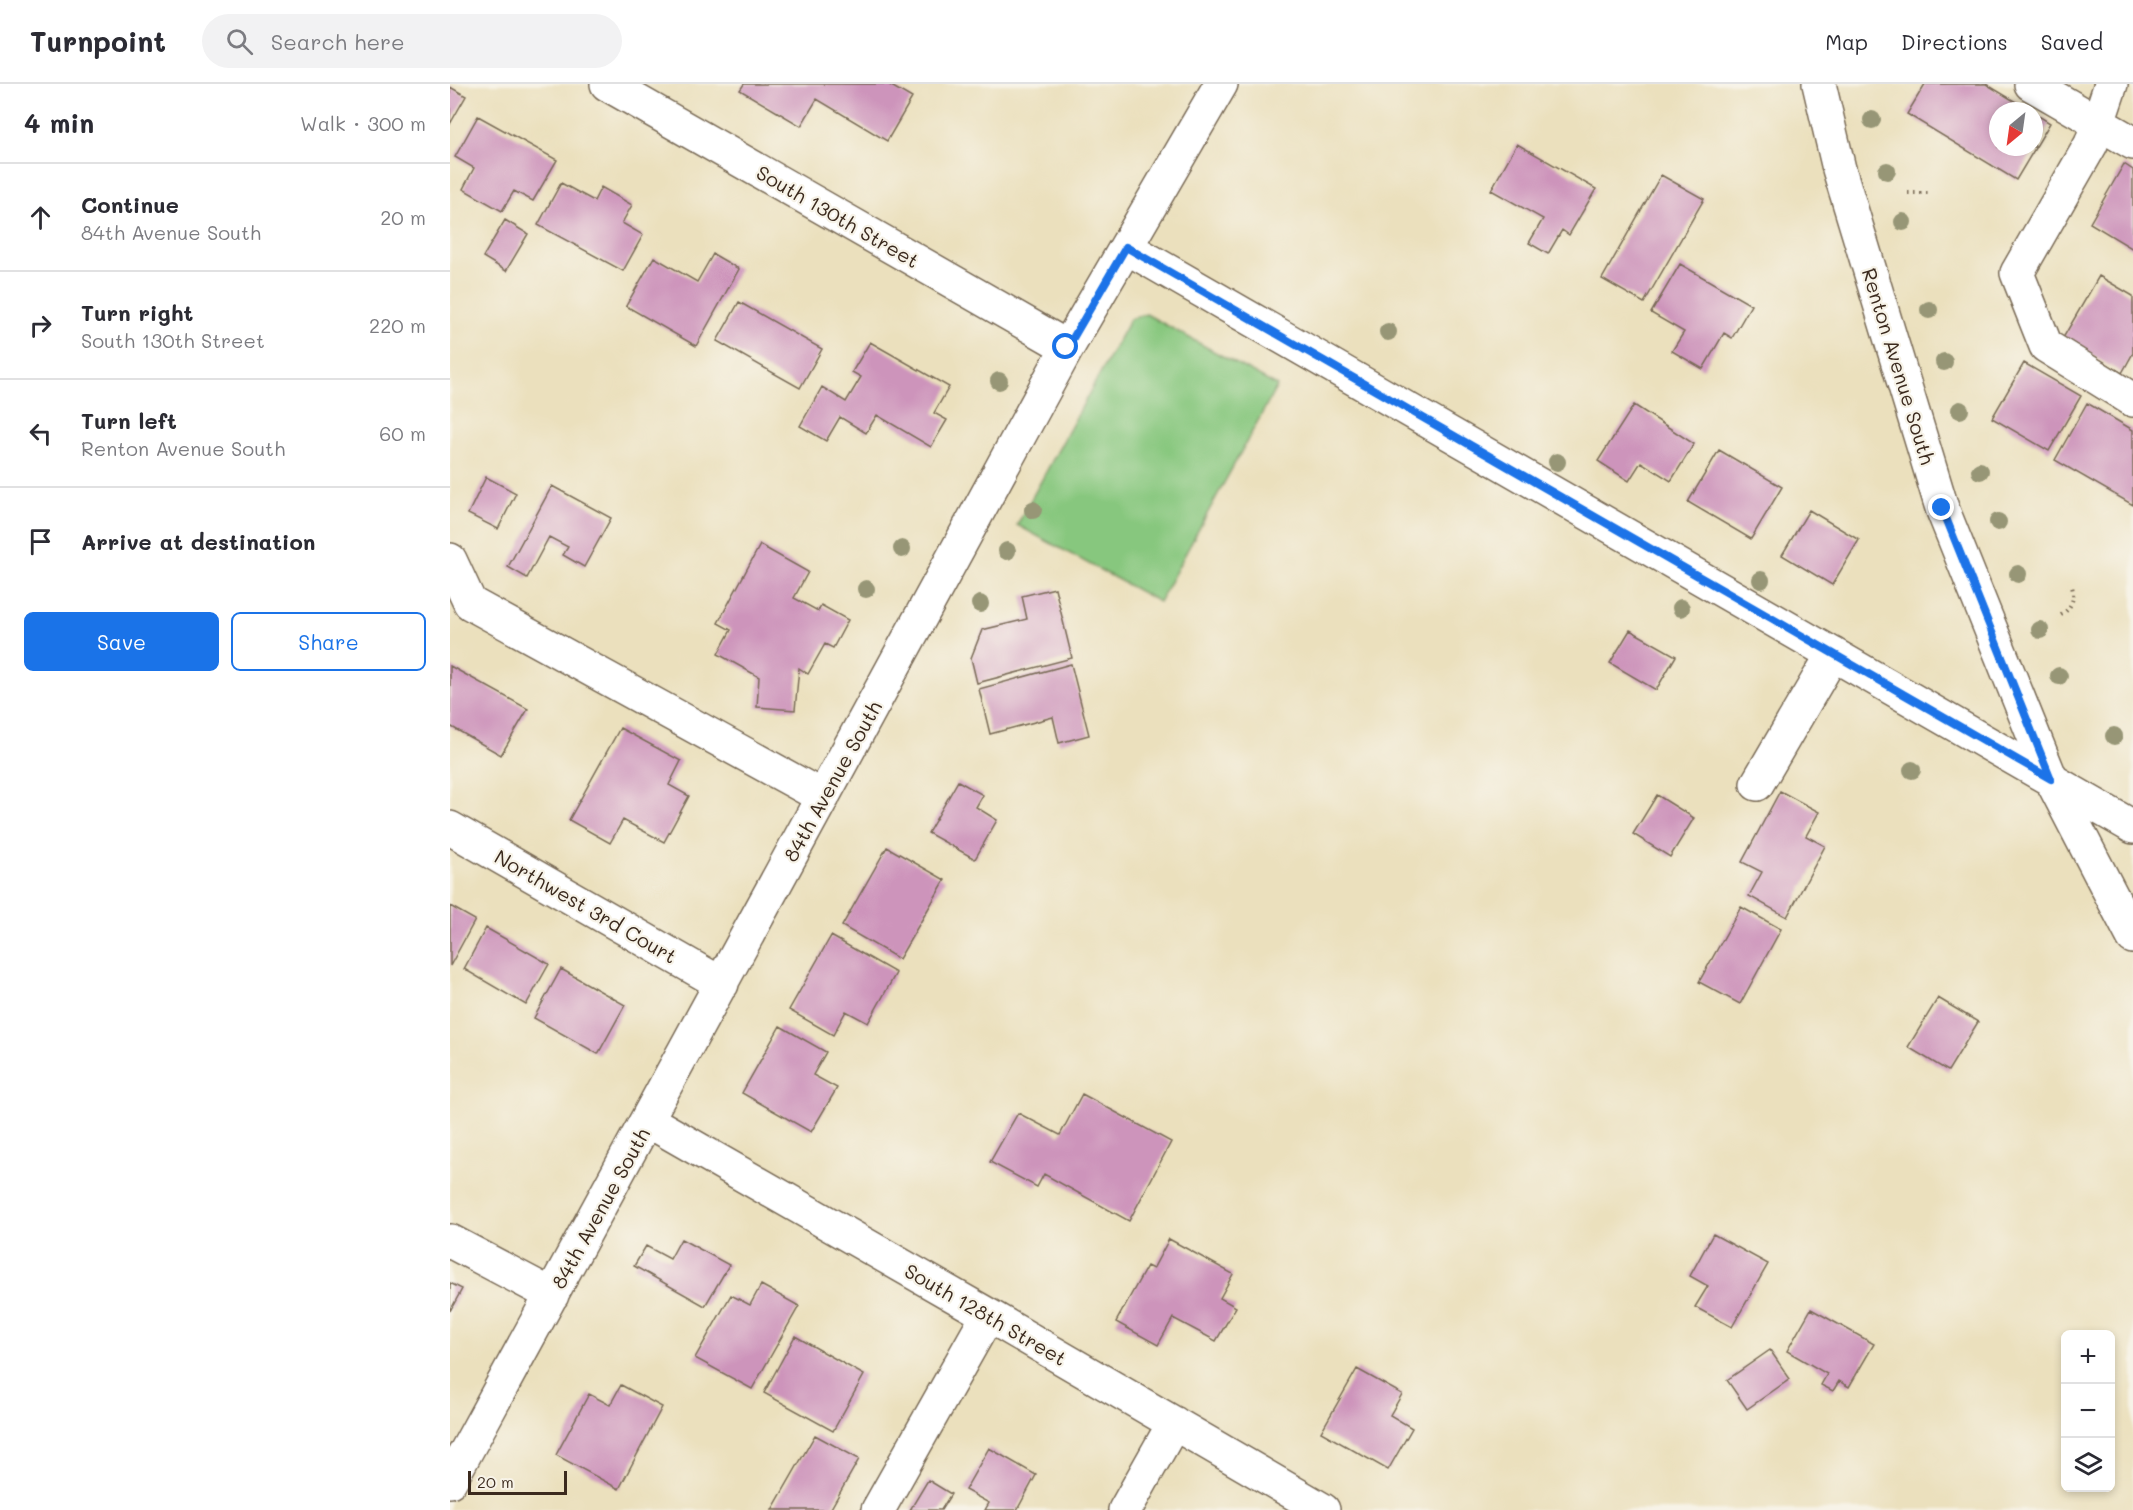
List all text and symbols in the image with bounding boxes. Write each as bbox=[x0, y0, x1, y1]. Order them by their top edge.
search box bbox=[202, 14, 622, 68]
text: Turnpoint bbox=[30, 23, 166, 59]
icon: search bbox=[223, 25, 256, 58]
text: Search here bbox=[271, 27, 405, 56]
text: Map bbox=[1825, 28, 1868, 55]
text: Directions bbox=[1901, 28, 2008, 55]
text: Saved bbox=[2041, 28, 2103, 55]
north arrow bbox=[1989, 102, 2043, 156]
text: 4 min bbox=[24, 106, 94, 140]
text: Walk · 300 m bbox=[300, 110, 426, 136]
street label: South 130th Street bbox=[752, 159, 924, 273]
text: Continue bbox=[81, 190, 179, 219]
icon: ahead bbox=[24, 201, 57, 234]
text: 20 m bbox=[380, 204, 426, 230]
text: 84th Avenue South bbox=[81, 219, 261, 245]
street label: Renton Avenue South bbox=[1857, 265, 1941, 467]
text: Turn right bbox=[81, 298, 193, 327]
icon: right bbox=[24, 309, 57, 342]
text: 220 m bbox=[369, 312, 426, 338]
text: South 130th Street bbox=[81, 327, 265, 353]
route start bbox=[1052, 333, 1078, 359]
text: Turn left bbox=[81, 406, 177, 435]
icon: left bbox=[24, 417, 57, 450]
text: 60 m bbox=[379, 420, 426, 446]
text: Renton Avenue South bbox=[81, 435, 285, 461]
route end bbox=[1928, 494, 1954, 520]
icon: arrive bbox=[24, 525, 57, 558]
text: Arrive at destination bbox=[81, 527, 316, 556]
button: Save bbox=[24, 612, 219, 671]
button: Share bbox=[231, 612, 426, 671]
street label: 84th Avenue South bbox=[777, 696, 887, 866]
street label: Northwest 3rd Court bbox=[490, 843, 682, 969]
street label: 84th Avenue South bbox=[545, 1123, 655, 1293]
street label: South 128th Street bbox=[900, 1257, 1072, 1371]
map controls bbox=[2061, 1330, 2115, 1492]
button: + bbox=[2061, 1330, 2115, 1384]
button: − bbox=[2061, 1384, 2115, 1438]
button: layers bbox=[2061, 1438, 2115, 1492]
scale bar bbox=[468, 1468, 567, 1496]
text: 20 m bbox=[477, 1471, 514, 1492]

